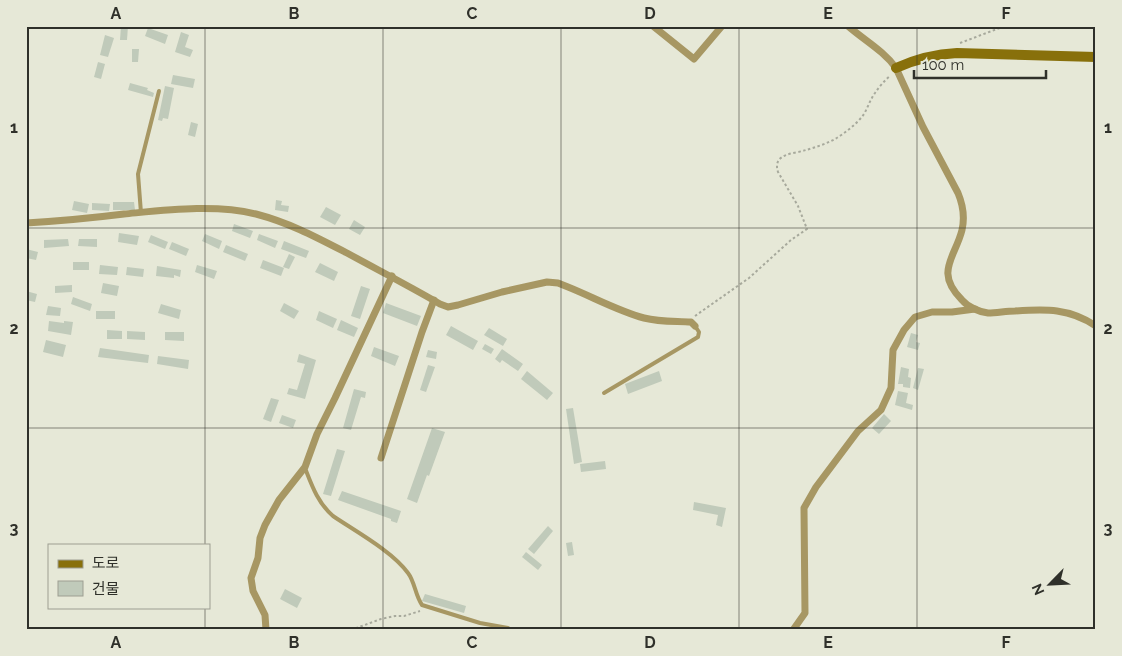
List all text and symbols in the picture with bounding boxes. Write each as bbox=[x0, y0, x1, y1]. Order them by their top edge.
text: A bbox=[111, 4, 122, 23]
text: B bbox=[289, 4, 300, 23]
text: C bbox=[467, 4, 478, 23]
text: D bbox=[644, 4, 656, 23]
text: E bbox=[823, 4, 833, 23]
text: F bbox=[1001, 4, 1011, 23]
scale bar bbox=[914, 48, 1047, 80]
text: 100 m bbox=[922, 56, 964, 74]
text: 1 bbox=[10, 118, 18, 137]
text: 1 bbox=[1104, 118, 1112, 137]
text: 2 bbox=[9, 319, 19, 338]
text: 2 bbox=[1103, 319, 1113, 338]
text: 3 bbox=[10, 519, 19, 538]
text: 3 bbox=[1104, 519, 1113, 538]
legend bbox=[48, 544, 210, 608]
text: 도로 bbox=[92, 554, 120, 572]
north arrow bbox=[1024, 558, 1074, 608]
text: 건물 bbox=[92, 580, 120, 598]
text: N bbox=[1029, 581, 1048, 597]
text: A bbox=[111, 633, 122, 652]
text: B bbox=[289, 633, 300, 652]
text: C bbox=[467, 633, 478, 652]
text: D bbox=[644, 633, 656, 652]
text: E bbox=[823, 633, 833, 652]
text: F bbox=[1001, 633, 1011, 652]

